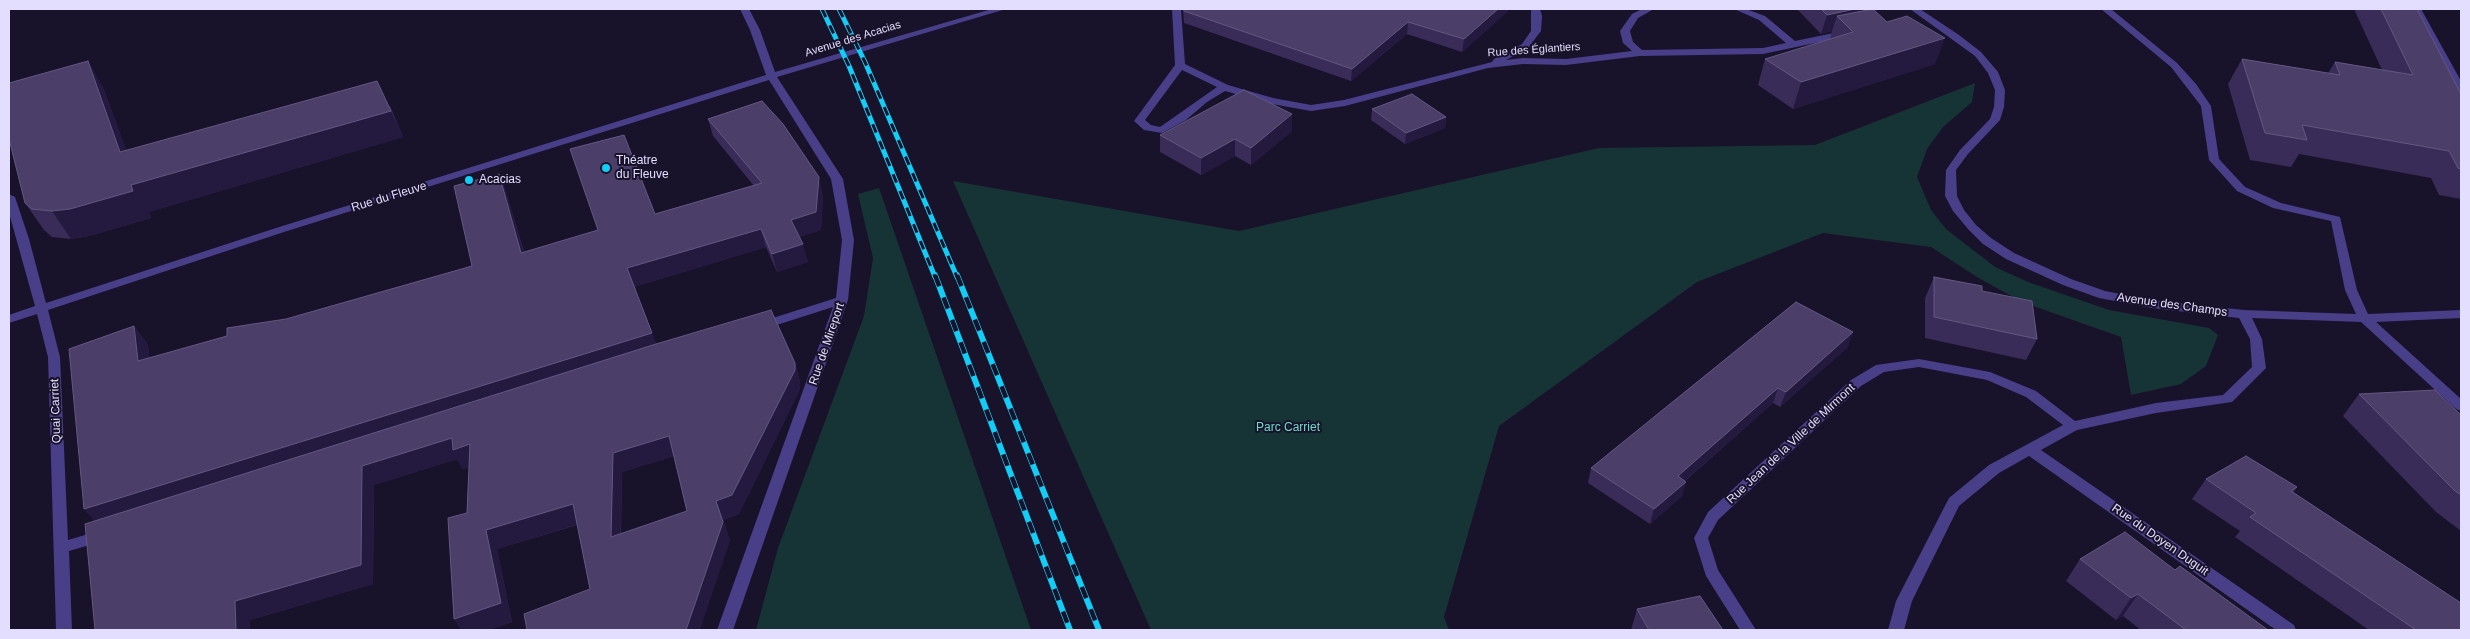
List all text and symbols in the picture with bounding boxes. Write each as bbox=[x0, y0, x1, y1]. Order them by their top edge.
street label: Avenue des Acacias bbox=[804, 18, 902, 60]
street label: Rue des Églantiers bbox=[1487, 40, 1581, 60]
place label: Théatre du Fleuve bbox=[616, 154, 669, 182]
marker: Théatre du Fleuve bbox=[600, 162, 612, 174]
place label: Acacias bbox=[479, 173, 521, 187]
marker: Acacias bbox=[463, 174, 475, 186]
street label: Rue du Fleuve bbox=[350, 179, 428, 215]
street label: Avenue des Champs bbox=[2116, 290, 2228, 320]
street label: Rue de Mireport bbox=[806, 301, 848, 387]
street label: Quai Carriet bbox=[48, 378, 64, 444]
street label: Rue Jean de la Ville de Mirmont bbox=[1724, 381, 1858, 507]
park label: Parc Carriet bbox=[1256, 421, 1320, 435]
street label: Rue du Doyen Duguit bbox=[2109, 501, 2211, 579]

